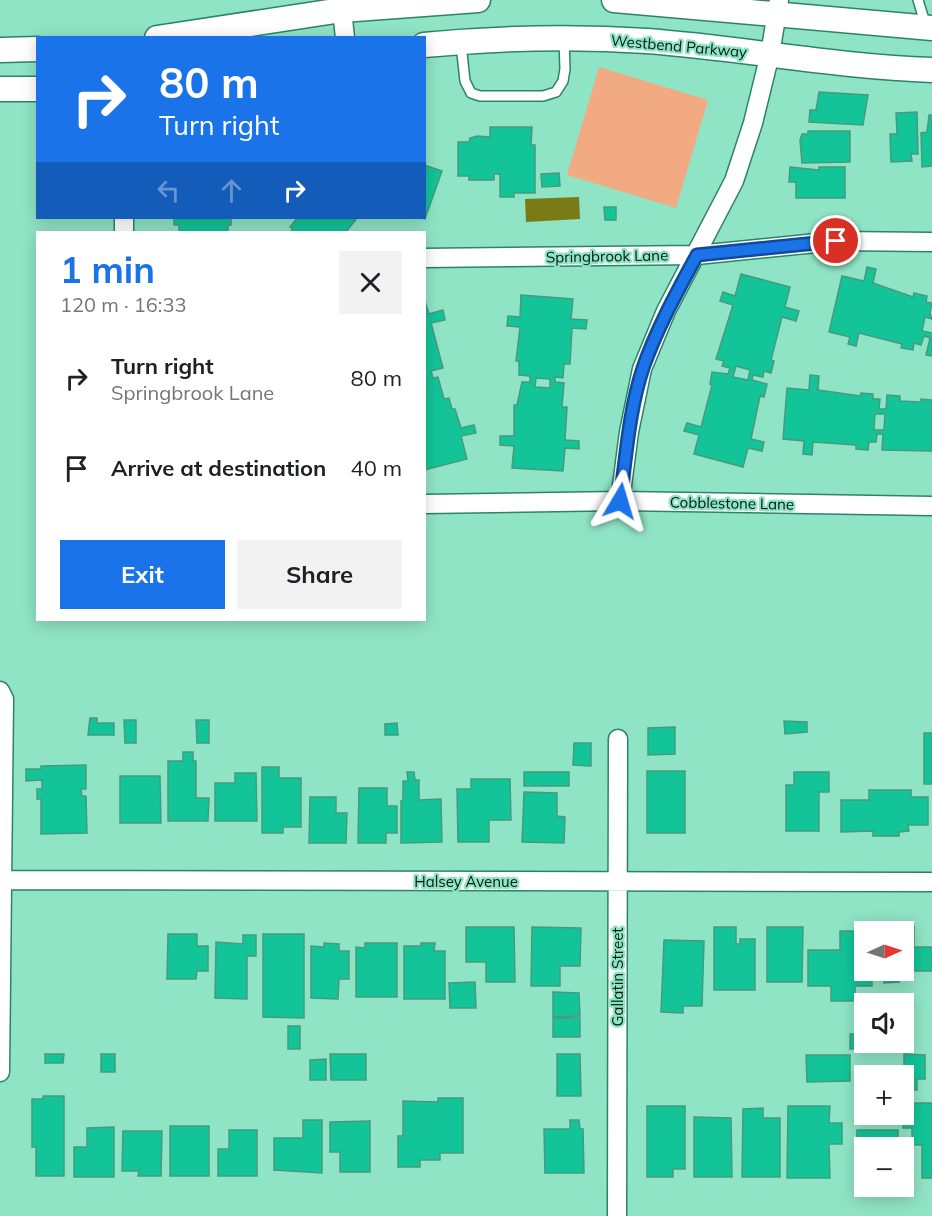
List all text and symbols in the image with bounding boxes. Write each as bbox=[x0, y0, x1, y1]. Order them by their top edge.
street label: Westbend Parkway bbox=[610, 31, 748, 61]
text: 80 m bbox=[159, 56, 259, 109]
icon: right bbox=[60, 60, 138, 138]
text: Turn right bbox=[159, 108, 279, 142]
icon: left bbox=[152, 174, 185, 207]
icon: ahead bbox=[215, 174, 248, 207]
icon: right bbox=[278, 174, 311, 207]
pin bbox=[810, 215, 861, 266]
icon: arrive bbox=[819, 224, 852, 257]
street label: Springbrook Lane bbox=[546, 245, 668, 267]
text: 1 min bbox=[60, 247, 155, 292]
button: close bbox=[339, 251, 402, 314]
text: 120 m · 16:33 bbox=[60, 292, 186, 317]
text: Turn right bbox=[111, 352, 214, 380]
icon: right bbox=[60, 362, 93, 395]
text: 80 m bbox=[351, 364, 402, 392]
text: Springbrook Lane bbox=[111, 380, 274, 405]
icon: arrive bbox=[60, 452, 93, 485]
text: Arrive at destination bbox=[111, 454, 326, 482]
text: 40 m bbox=[351, 454, 402, 482]
position arrow bbox=[588, 469, 652, 533]
street label: Cobblestone Lane bbox=[670, 492, 794, 514]
button: Exit bbox=[60, 540, 225, 609]
button: Share bbox=[237, 540, 402, 609]
street label: Halsey Avenue bbox=[414, 872, 518, 891]
north arrow bbox=[854, 921, 914, 981]
map controls bbox=[854, 921, 914, 1197]
street label: Gallatin Street bbox=[608, 927, 627, 1027]
button: sound bbox=[854, 993, 914, 1053]
button: + bbox=[854, 1065, 914, 1125]
button: − bbox=[854, 1137, 914, 1197]

